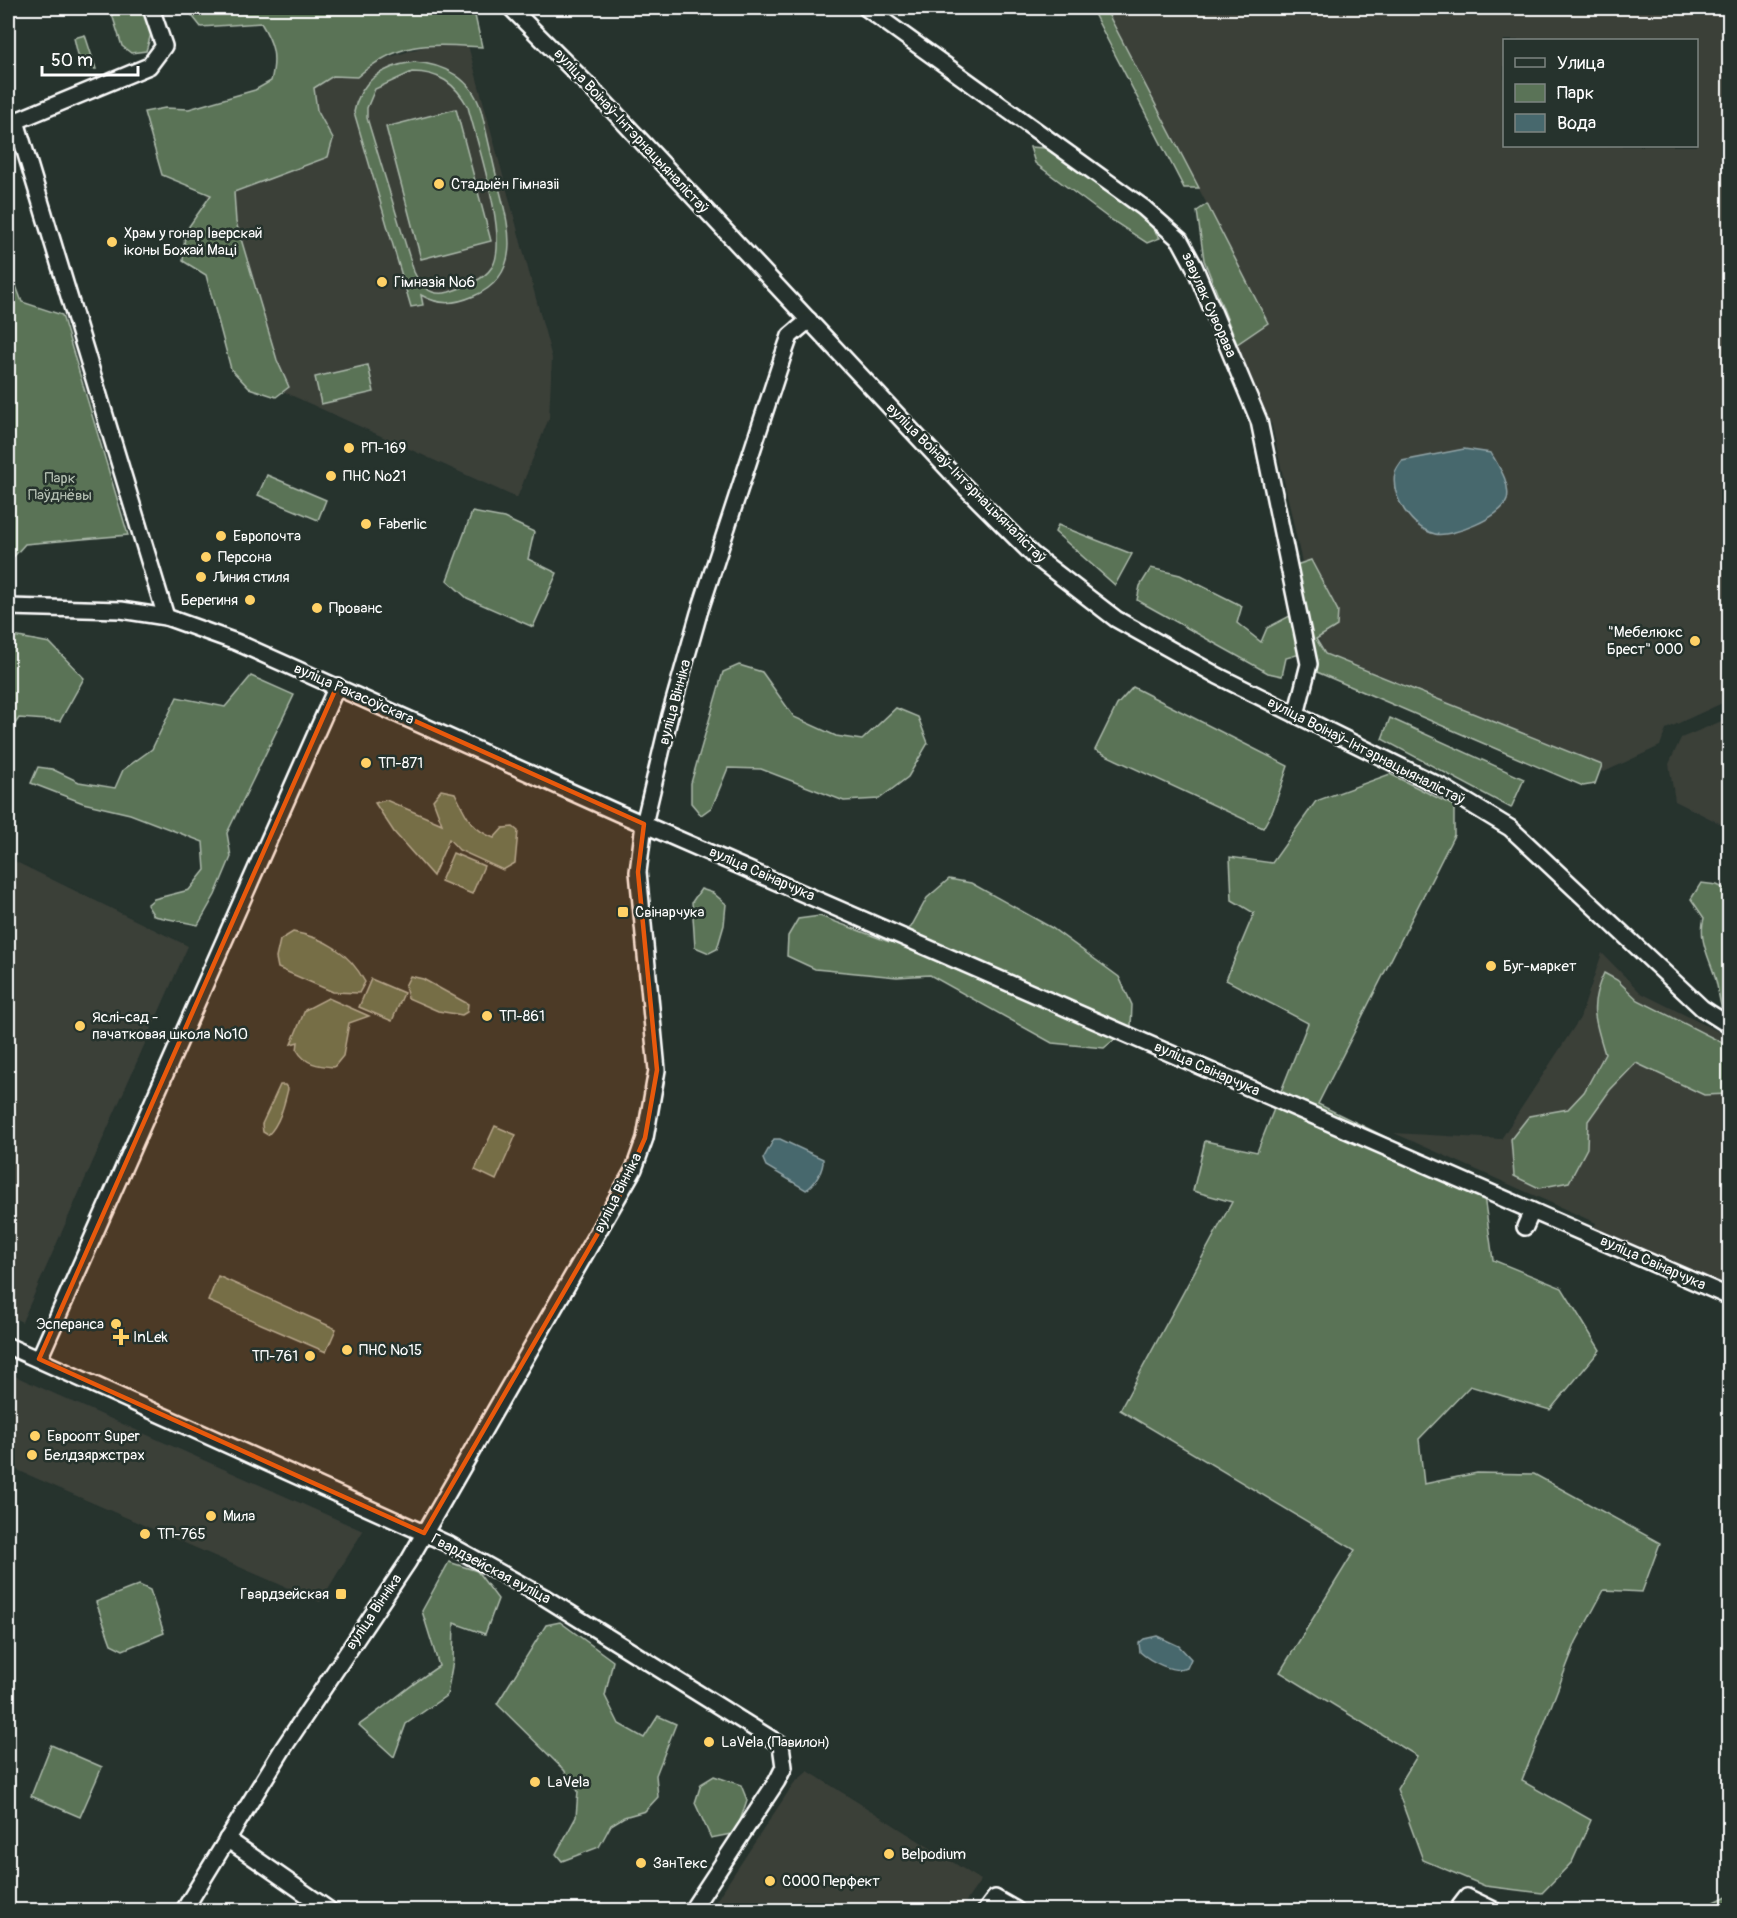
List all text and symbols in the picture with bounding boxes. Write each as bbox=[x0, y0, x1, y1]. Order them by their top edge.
scale bar bbox=[42, 39, 138, 77]
legend bbox=[1503, 39, 1698, 147]
street label: вуліца Воінаў-Інтэрнацыяналістаў bbox=[549, 45, 713, 218]
text: 50 m bbox=[51, 49, 93, 72]
text: Улица bbox=[1557, 52, 1605, 75]
text: Парк bbox=[1557, 82, 1594, 105]
text: Вода bbox=[1557, 112, 1596, 135]
place label: Стадыён Гімназіі bbox=[451, 175, 559, 194]
marker: Стадыён Гімназіі bbox=[432, 177, 446, 191]
place label: Храм у гонар Іверскай іконы Божай Маці bbox=[124, 224, 263, 260]
marker: Храм у гонар Іверскай іконы Божай Маці bbox=[105, 235, 119, 249]
street label: завулак Суворава bbox=[1177, 249, 1241, 361]
place label: Гімназія №6 bbox=[394, 273, 475, 292]
marker: Гімназія №6 bbox=[375, 275, 389, 289]
street label: вуліца Воінаў-Інтэрнацыяналістаў bbox=[882, 399, 1050, 567]
place label: РП-169 bbox=[361, 439, 406, 458]
marker: РП-169 bbox=[342, 441, 356, 455]
place label: ПНС №21 bbox=[343, 467, 406, 486]
park label: Парк Паўднёвы bbox=[28, 469, 92, 505]
marker: ПНС №21 bbox=[324, 469, 338, 483]
place label: Faberlic bbox=[378, 515, 427, 534]
marker: Faberlic bbox=[359, 517, 373, 531]
place label: Европочта bbox=[233, 527, 301, 546]
marker: Европочта bbox=[214, 529, 228, 543]
place label: Персона bbox=[218, 548, 272, 567]
marker: Персона bbox=[199, 550, 213, 564]
place label: Линия стиля bbox=[212, 568, 290, 587]
marker: Линия стиля bbox=[194, 570, 208, 584]
place label: Берегиня bbox=[181, 591, 238, 610]
marker: Берегиня bbox=[243, 593, 257, 607]
place label: Прованс bbox=[329, 599, 383, 618]
marker: Прованс bbox=[310, 601, 324, 615]
place label: "Мебелюкс Брест" ООО bbox=[1607, 623, 1683, 659]
marker: "Мебелюкс Брест" ООО bbox=[1688, 634, 1702, 648]
street label: вуліца Вінніка bbox=[655, 657, 696, 747]
street label: вуліца Ракасоўскага bbox=[291, 659, 417, 729]
street label: вуліца Воінаў-Інтэрнацыяналістаў bbox=[1264, 693, 1468, 809]
place label: ТП-871 bbox=[378, 754, 423, 773]
marker: ТП-871 bbox=[359, 756, 373, 770]
street label: вуліца Свінарчука bbox=[706, 842, 818, 906]
place label: Свінарчука bbox=[635, 903, 705, 922]
marker: Свінарчука bbox=[616, 905, 630, 919]
place label: Буг-маркет bbox=[1503, 957, 1577, 976]
marker: Буг-маркет bbox=[1484, 959, 1498, 973]
place label: ТП-861 bbox=[499, 1007, 545, 1026]
place label: Яслі-сад - пачатковая школа №10 bbox=[92, 1008, 248, 1044]
marker: ТП-861 bbox=[480, 1009, 494, 1023]
marker: Яслі-сад - пачатковая школа №10 bbox=[73, 1019, 87, 1033]
street label: вуліца Свінарчука bbox=[1151, 1037, 1263, 1101]
street label: вуліца Вінніка bbox=[590, 1150, 646, 1236]
street label: вуліца Свінарчука bbox=[1597, 1231, 1709, 1295]
place label: Эсперанса bbox=[36, 1315, 104, 1334]
marker: Эсперанса bbox=[109, 1317, 123, 1331]
place label: InLek bbox=[133, 1328, 169, 1347]
marker: InLek bbox=[114, 1330, 128, 1344]
place label: ПНС №15 bbox=[359, 1341, 422, 1360]
marker: ПНС №15 bbox=[340, 1343, 354, 1357]
place label: ТП-761 bbox=[252, 1347, 298, 1366]
marker: ТП-761 bbox=[303, 1349, 317, 1363]
place label: Евроопт Super bbox=[47, 1427, 141, 1446]
marker: Евроопт Super bbox=[28, 1429, 42, 1443]
place label: Белдзяржстрах bbox=[44, 1446, 145, 1465]
marker: Белдзяржстрах bbox=[25, 1448, 39, 1462]
place label: Мила bbox=[223, 1507, 255, 1526]
marker: Мила bbox=[204, 1509, 218, 1523]
place label: ТП-765 bbox=[157, 1525, 206, 1544]
marker: ТП-765 bbox=[138, 1527, 152, 1541]
street label: Гвардзейская вуліца bbox=[428, 1529, 554, 1609]
street label: вуліца Вінніка bbox=[342, 1570, 406, 1654]
place label: Гвардзейская bbox=[240, 1585, 329, 1604]
marker: Гвардзейская bbox=[334, 1587, 348, 1601]
place label: LaVela (Павилон) bbox=[721, 1733, 830, 1752]
marker: LaVela (Павилон) bbox=[702, 1735, 716, 1749]
place label: LaVela bbox=[547, 1773, 589, 1792]
marker: LaVela bbox=[528, 1775, 542, 1789]
place label: Belpodium bbox=[901, 1845, 966, 1864]
marker: Belpodium bbox=[882, 1847, 896, 1861]
place label: ЗанТекс bbox=[653, 1854, 708, 1873]
marker: ЗанТекс bbox=[634, 1856, 648, 1870]
place label: СООО Перфект bbox=[782, 1872, 880, 1891]
marker: СООО Перфект bbox=[763, 1874, 777, 1888]

